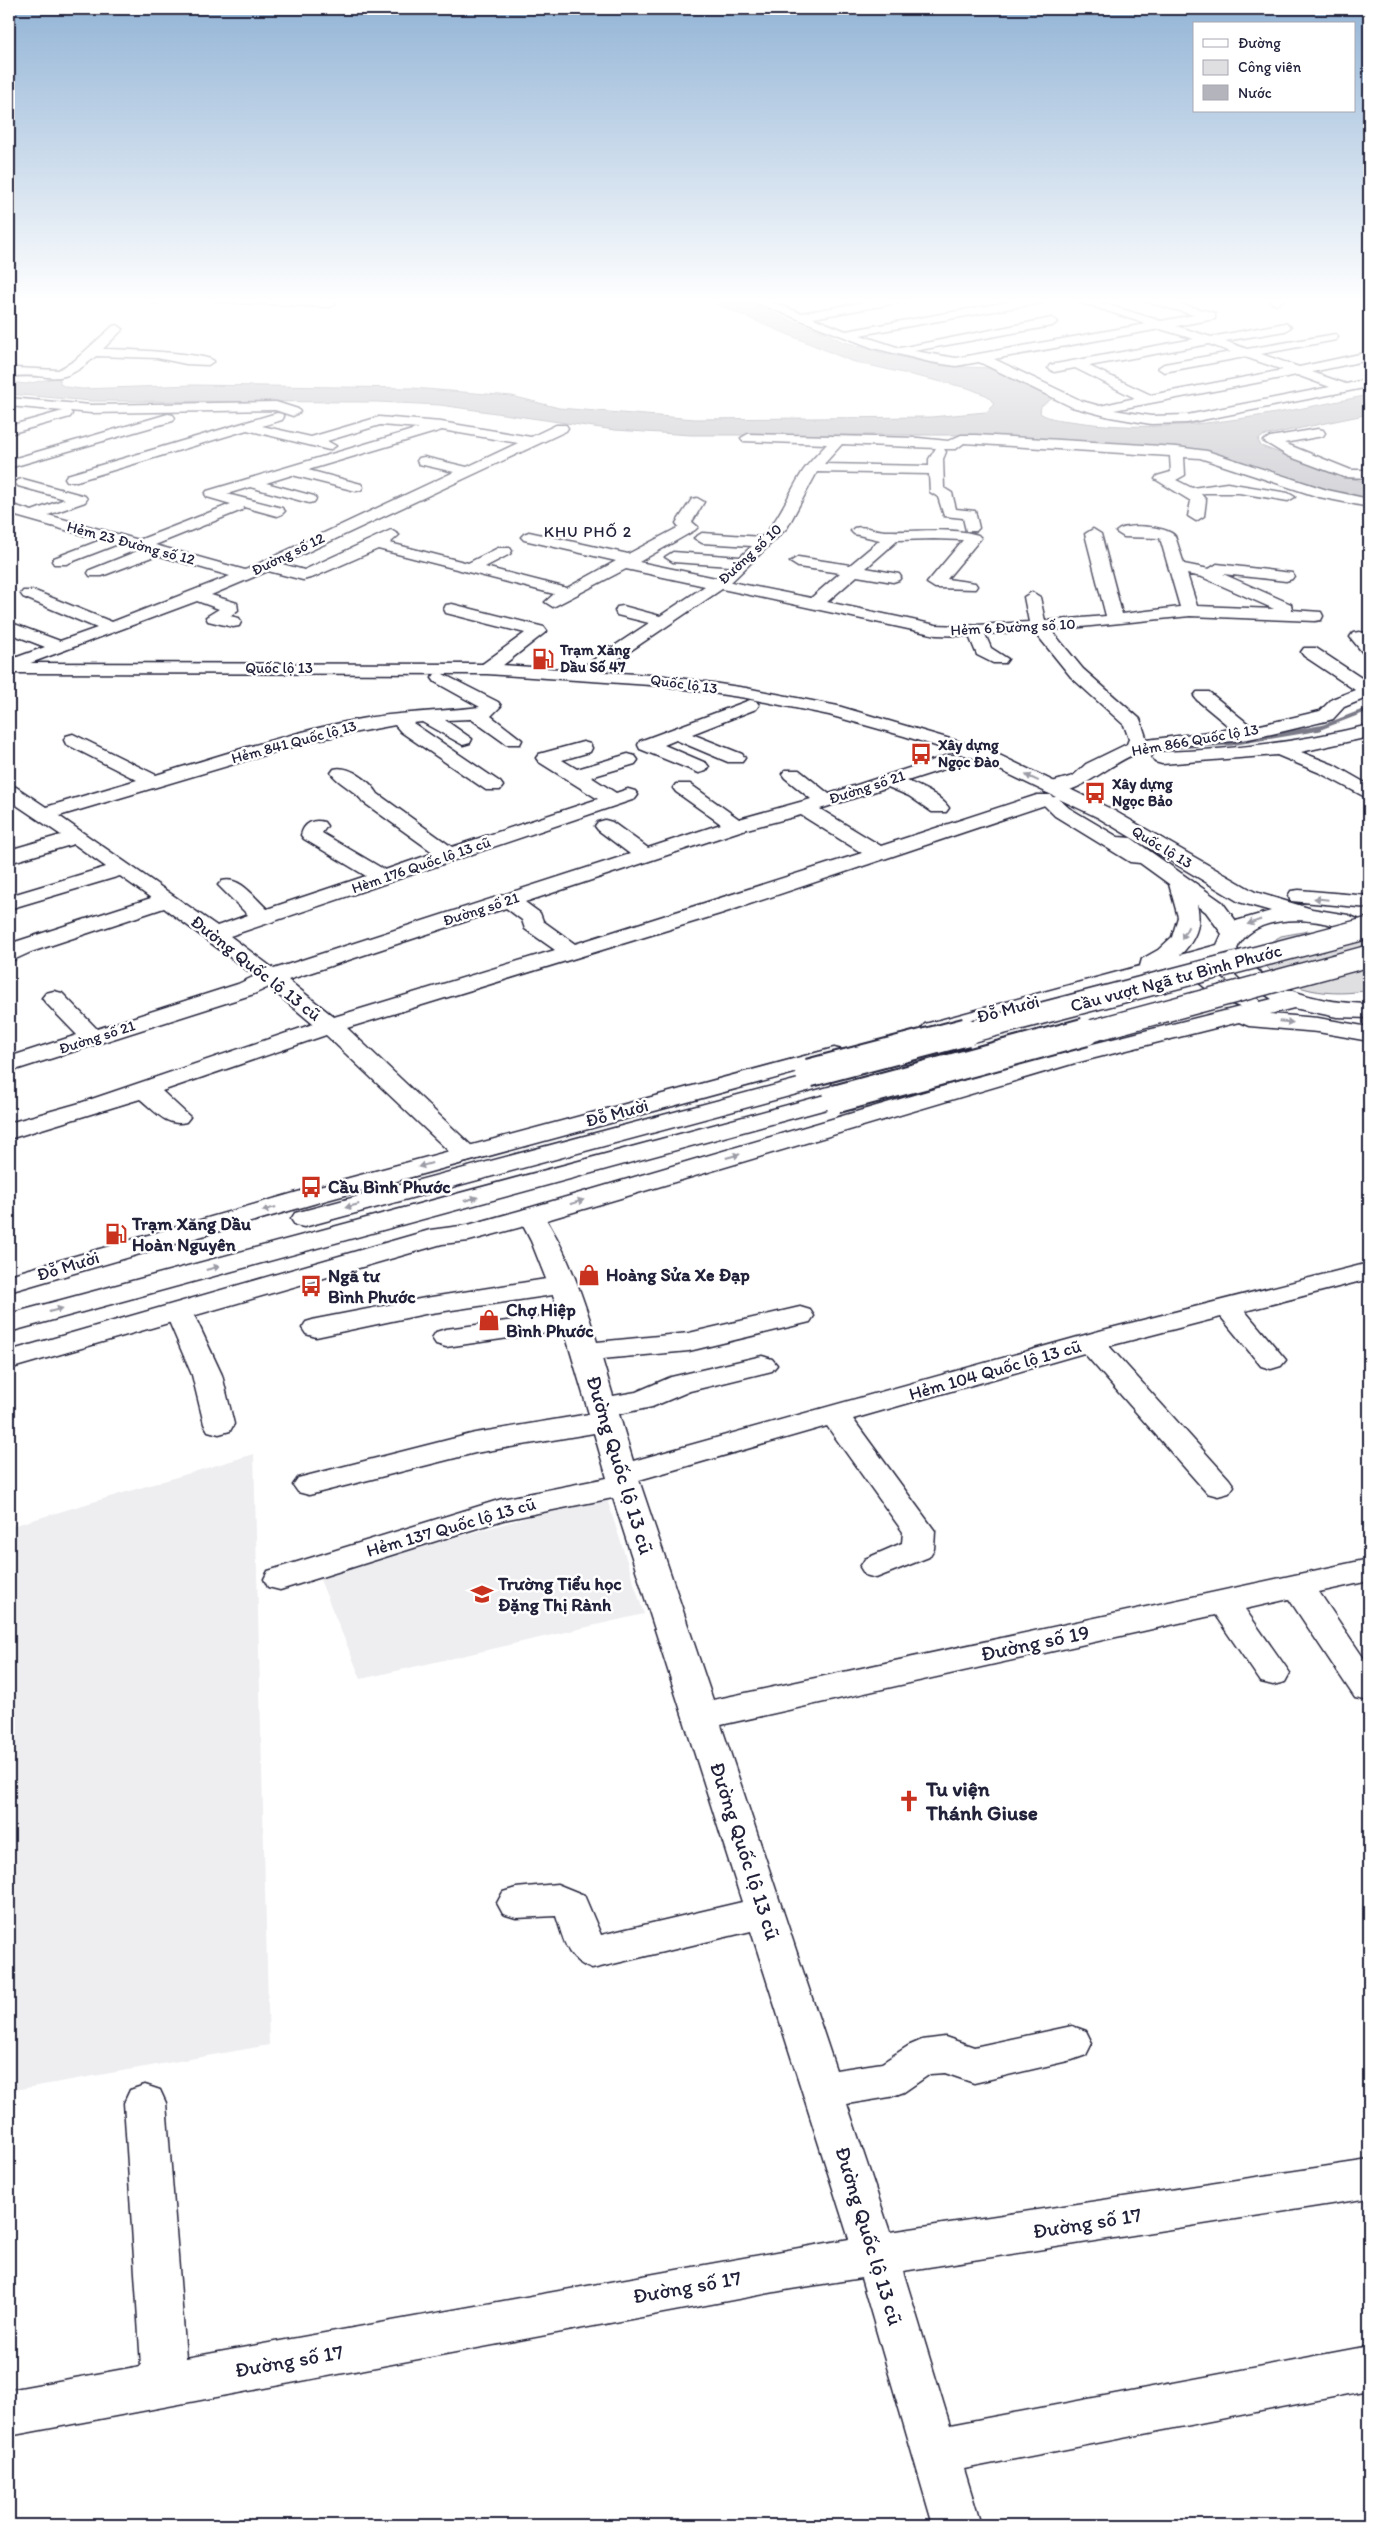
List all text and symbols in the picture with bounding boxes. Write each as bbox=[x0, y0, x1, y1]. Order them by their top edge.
legend bbox=[1193, 22, 1356, 112]
text: Đường bbox=[1238, 34, 1281, 52]
text: Công viên bbox=[1238, 58, 1302, 76]
text: Nước bbox=[1238, 84, 1272, 102]
street label: Hẻm 23 Đường số 12 bbox=[65, 517, 197, 569]
street label: Đường số 10 bbox=[715, 520, 785, 588]
district label: KHU PHỐ 2 bbox=[544, 522, 632, 541]
street label: Đường số 12 bbox=[249, 529, 327, 579]
street label: Hẻm 6 Đường số 10 bbox=[950, 615, 1076, 639]
place label: Trạm Xăng Dầu Số 47 bbox=[559, 641, 630, 676]
fuel station icon: Trạm Xăng Dầu Số 47 bbox=[530, 646, 556, 672]
street label: Quốc lộ 13 bbox=[245, 659, 313, 677]
street label: Quốc lộ 13 bbox=[649, 670, 719, 698]
street label: Hẻm 841 Quốc lộ 13 bbox=[229, 717, 359, 767]
street label: Hẻm 866 Quốc lộ 13 bbox=[1130, 720, 1260, 760]
place label: Xây dựng Ngọc Đào bbox=[938, 736, 1000, 772]
bus stop icon: Xây dựng Ngọc Đào bbox=[908, 741, 934, 767]
street label: Đường số 21 bbox=[827, 766, 907, 808]
one-way arrow bbox=[1025, 774, 1040, 783]
place label: Xây dựng Ngọc Bảo bbox=[1112, 775, 1173, 811]
bus stop icon: Xây dựng Ngọc Bảo bbox=[1082, 780, 1108, 806]
street label: Quốc lộ 13 bbox=[1128, 822, 1196, 872]
street label: Hèm 176 Quốc lộ 13 cũ bbox=[349, 833, 493, 897]
street label: Đường số 21 bbox=[441, 888, 521, 930]
one-way arrow bbox=[1312, 895, 1328, 903]
street label: Đường Quốc lộ 13 cũ bbox=[187, 910, 326, 1026]
one-way arrow bbox=[1246, 919, 1261, 926]
one-way arrow bbox=[1181, 926, 1189, 941]
street label: Cầu vượt Ngã tư Bình Phước bbox=[1068, 939, 1284, 1017]
street label: Đỗ Mười bbox=[974, 990, 1042, 1028]
street label: Đường số 21 bbox=[57, 1016, 137, 1058]
one-way arrow bbox=[1278, 1018, 1294, 1026]
street label: Đỗ Mười bbox=[583, 1094, 651, 1132]
one-way arrow bbox=[726, 1152, 741, 1160]
one-way arrow bbox=[418, 1162, 433, 1170]
bus stop icon: Cầu Bình Phước bbox=[298, 1174, 324, 1200]
place label: Cầu Bình Phước bbox=[328, 1176, 451, 1198]
one-way arrow bbox=[464, 1195, 479, 1203]
one-way arrow bbox=[570, 1197, 585, 1205]
one-way arrow bbox=[344, 1202, 359, 1210]
one-way arrow bbox=[261, 1205, 276, 1213]
place label: Trạm Xăng Dầu Hoàn Nguyên bbox=[131, 1213, 251, 1256]
fuel station icon: Trạm Xăng Dầu Hoàn Nguyên bbox=[103, 1221, 129, 1247]
street label: Đỗ Mười bbox=[34, 1246, 102, 1286]
shop icon: Hoàng Sửa Xe Đạp bbox=[576, 1262, 602, 1288]
one-way arrow bbox=[205, 1264, 220, 1272]
place label: Hoàng Sửa Xe Đạp bbox=[606, 1264, 750, 1286]
place label: Ngã tư Bình Phước bbox=[328, 1265, 416, 1308]
bus stop icon: Ngã tư Bình Phước bbox=[298, 1273, 324, 1299]
place label: Chợ Hiệp Bình Phước bbox=[506, 1299, 594, 1342]
one-way arrow bbox=[48, 1306, 63, 1314]
shop icon: Chợ Hiệp Bình Phước bbox=[476, 1307, 502, 1333]
street label: Hẻm 104 Quốc lộ 13 cũ bbox=[906, 1335, 1084, 1405]
street label: Đường Quốc lộ 13 cũ bbox=[581, 1372, 660, 1558]
street label: Hẻm 137 Quốc lộ 13 cũ bbox=[364, 1492, 538, 1562]
place label: Trường Tiểu học Đặng Thị Rành bbox=[497, 1573, 622, 1616]
school or university icon: Trường Tiểu học Đặng Thị Rành bbox=[469, 1581, 495, 1607]
street label: Đường số 19 bbox=[978, 1619, 1091, 1666]
street label: Đường Quốc lộ 13 cũ bbox=[705, 1759, 786, 1943]
place label: Tu viện Thánh Giuse bbox=[925, 1776, 1038, 1825]
church icon: Tu viện Thánh Giuse bbox=[896, 1788, 922, 1814]
street label: Đường Quốc lộ 13 cũ bbox=[830, 2143, 909, 2329]
street label: Đường số 17 bbox=[1031, 2202, 1143, 2243]
street label: Đường số 17 bbox=[631, 2265, 743, 2308]
street label: Đường số 17 bbox=[233, 2339, 345, 2382]

